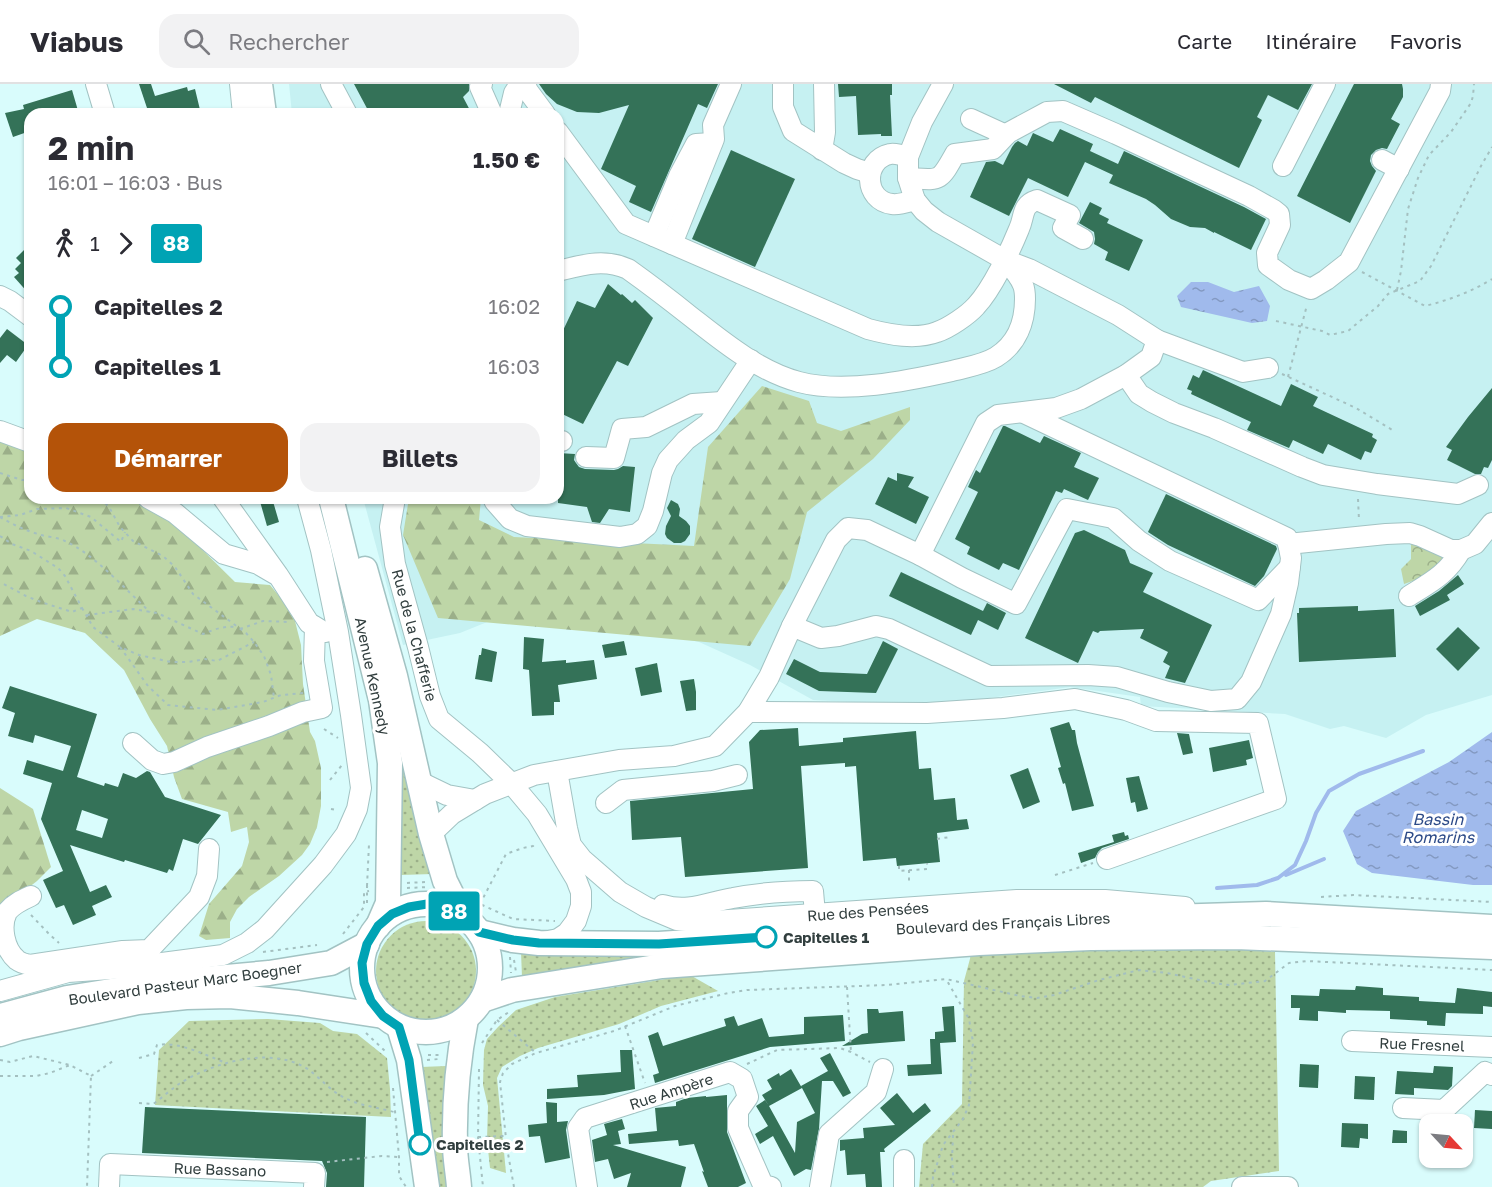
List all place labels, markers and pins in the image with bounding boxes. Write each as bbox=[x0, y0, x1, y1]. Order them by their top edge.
marker: Capitelles 1 bbox=[755, 926, 777, 948]
place label: Capitelles 1 bbox=[783, 928, 870, 946]
marker: Capitelles 2 bbox=[409, 1133, 431, 1155]
place label: Capitelles 2 bbox=[436, 1135, 524, 1153]

